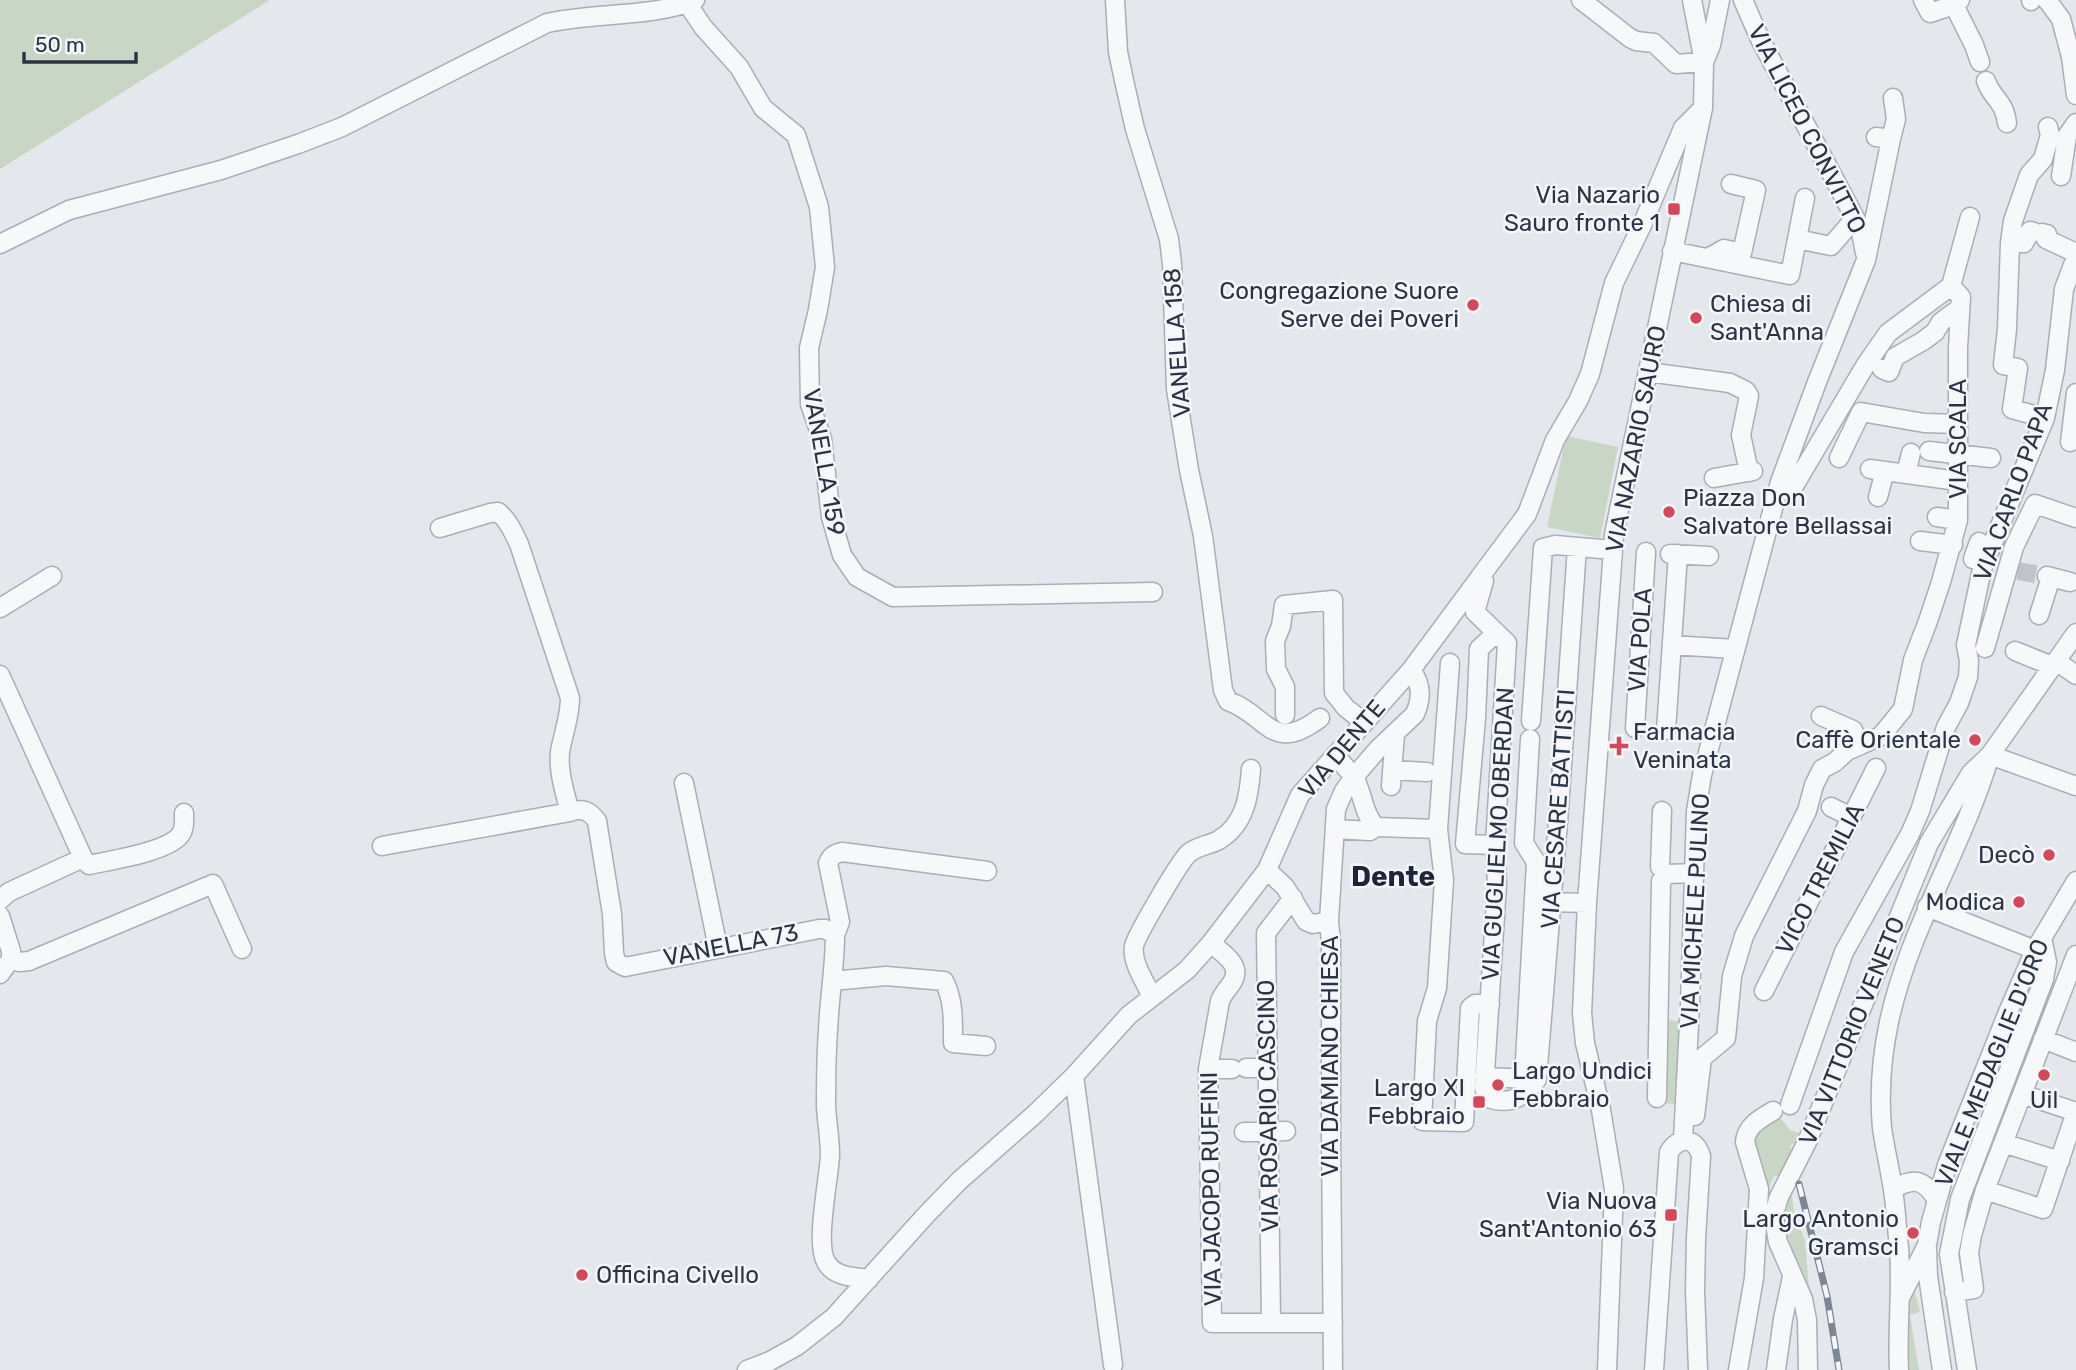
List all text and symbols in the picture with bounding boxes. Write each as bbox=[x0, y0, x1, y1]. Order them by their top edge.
street label: VIA LICEO CONVITTO bbox=[1742, 20, 1872, 238]
scale bar bbox=[24, 21, 136, 65]
text: 50 m bbox=[35, 32, 85, 57]
place label: Via Nazario Sauro fronte 1 bbox=[1504, 181, 1660, 237]
marker: Via Nazario Sauro fronte 1 bbox=[1666, 201, 1682, 217]
street label: VANELLA 158 bbox=[1158, 267, 1196, 419]
place label: Congregazione Suore Serve dei Poveri bbox=[1219, 277, 1459, 333]
place label: Chiesa di Sant'Anna bbox=[1710, 290, 1824, 346]
marker: Congregazione Suore Serve dei Poveri bbox=[1465, 297, 1481, 313]
marker: Chiesa di Sant'Anna bbox=[1688, 310, 1704, 326]
street label: VIA NAZARIO SAURO bbox=[1600, 323, 1672, 555]
street label: VIA SCALA bbox=[1944, 379, 1972, 499]
street label: VANELLA 159 bbox=[797, 386, 851, 538]
street label: VIA CARLO PAPA bbox=[1968, 399, 2058, 585]
place label: Piazza Don Salvatore Bellassai bbox=[1683, 484, 1892, 540]
marker: Piazza Don Salvatore Bellassai bbox=[1661, 504, 1677, 520]
street label: VIA POLA bbox=[1622, 587, 1658, 693]
street label: VIA GUGLIELMO OBERDAN bbox=[1476, 686, 1520, 982]
street label: VIA CESARE BATTISTI bbox=[1536, 688, 1580, 930]
street label: VIA DENTE bbox=[1293, 694, 1391, 804]
place label: Farmacia Veninata bbox=[1633, 718, 1736, 774]
place label: Caffè Orientale bbox=[1795, 726, 1961, 754]
marker: Caffè Orientale bbox=[1967, 732, 1983, 748]
marker: Farmacia Veninata bbox=[1611, 738, 1627, 754]
street label: VIA MICHELE PULINO bbox=[1675, 792, 1715, 1030]
street label: VICO TREMILIA bbox=[1770, 799, 1870, 959]
place label: Decò bbox=[1978, 841, 2035, 869]
marker: Decò bbox=[2041, 847, 2057, 863]
district label: Dente bbox=[1351, 860, 1435, 893]
place label: Modica bbox=[1926, 888, 2005, 916]
marker: Modica bbox=[2011, 894, 2027, 910]
street label: VIA VITTORIO VENETO bbox=[1793, 913, 1911, 1149]
street label: VANELLA 73 bbox=[661, 918, 801, 972]
street label: VIA DAMIANO CHIESA bbox=[1316, 935, 1344, 1177]
street label: VIALE MEDAGLIE D'ORO bbox=[1929, 935, 2055, 1191]
street label: VIA ROSARIO CASCINO bbox=[1252, 979, 1284, 1233]
place label: Largo Undici Febbraio bbox=[1512, 1057, 1652, 1113]
marker: Uil bbox=[2036, 1067, 2052, 1083]
street label: VIA JACOPO RUFFINI bbox=[1195, 1072, 1227, 1306]
place label: Largo XI Febbraio bbox=[1367, 1074, 1465, 1130]
marker: Largo Undici Febbraio bbox=[1490, 1077, 1506, 1093]
place label: Uil bbox=[2030, 1086, 2058, 1114]
marker: Largo XI Febbraio bbox=[1471, 1094, 1487, 1110]
place label: Via Nuova Sant'Antonio 63 bbox=[1479, 1187, 1657, 1243]
place label: Largo Antonio Gramsci bbox=[1742, 1205, 1899, 1261]
marker: Via Nuova Sant'Antonio 63 bbox=[1663, 1207, 1679, 1223]
marker: Largo Antonio Gramsci bbox=[1905, 1225, 1921, 1241]
place label: Officina Civello bbox=[596, 1261, 759, 1289]
marker: Officina Civello bbox=[574, 1267, 590, 1283]

